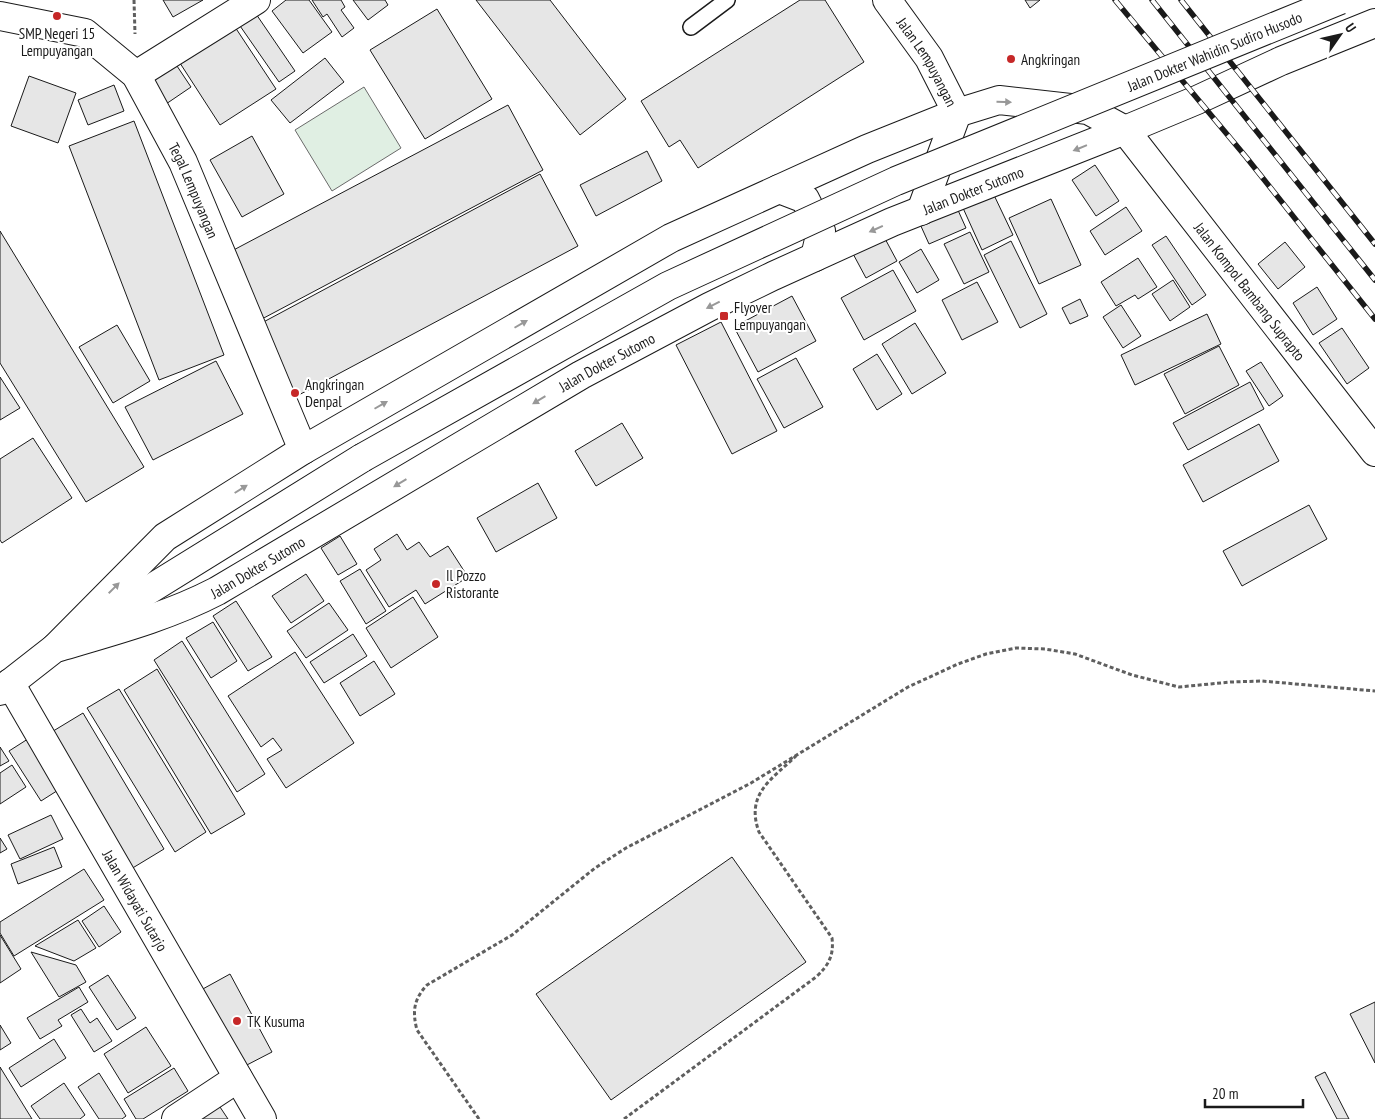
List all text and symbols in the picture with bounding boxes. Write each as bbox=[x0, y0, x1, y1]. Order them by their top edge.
street label: Jalan Dokter Wahidin Sudiro Husodo bbox=[1123, 7, 1305, 96]
marker: SMP Negeri 15 Lempuyangan bbox=[51, 10, 63, 22]
north arrow bbox=[1315, 10, 1365, 60]
street label: Jalan Lempuyangan bbox=[893, 13, 961, 109]
text: U bbox=[1341, 20, 1360, 36]
place label: SMP Negeri 15 Lempuyangan bbox=[19, 24, 95, 60]
place label: Angkringan bbox=[1021, 50, 1080, 69]
marker: Angkringan bbox=[1005, 53, 1017, 65]
one-way arrow bbox=[996, 98, 1012, 106]
street label: Tegal Lempuyangan bbox=[165, 139, 223, 241]
one-way arrow bbox=[1072, 144, 1087, 152]
street label: Jalan Dokter Sutomo bbox=[919, 162, 1026, 219]
street label: Jalan Kompol Bambang Suprapto bbox=[1190, 217, 1310, 364]
one-way arrow bbox=[869, 226, 883, 234]
place label: Flyover Lempuyangan bbox=[734, 298, 806, 334]
one-way arrow bbox=[706, 302, 720, 310]
marker: Flyover Lempuyangan bbox=[718, 310, 730, 322]
one-way arrow bbox=[514, 320, 529, 328]
street label: Jalan Dokter Sutomo bbox=[554, 328, 658, 396]
place label: Angkringan Denpal bbox=[305, 375, 364, 411]
marker: Angkringan Denpal bbox=[289, 387, 301, 399]
one-way arrow bbox=[533, 395, 546, 404]
one-way arrow bbox=[374, 401, 387, 410]
one-way arrow bbox=[392, 479, 407, 487]
one-way arrow bbox=[235, 484, 248, 494]
street label: Jalan Dokter Sutomo bbox=[206, 532, 308, 603]
place label: Il Pozzo Ristorante bbox=[446, 566, 499, 602]
marker: Il Pozzo Ristorante bbox=[430, 578, 442, 590]
one-way arrow bbox=[108, 583, 120, 595]
street label: Jalan Widayati Sutarjo bbox=[98, 845, 172, 954]
place label: TK Kusuma bbox=[247, 1012, 305, 1031]
marker: TK Kusuma bbox=[231, 1015, 243, 1027]
scale bar bbox=[1205, 1076, 1302, 1108]
text: 20 m bbox=[1212, 1084, 1238, 1103]

